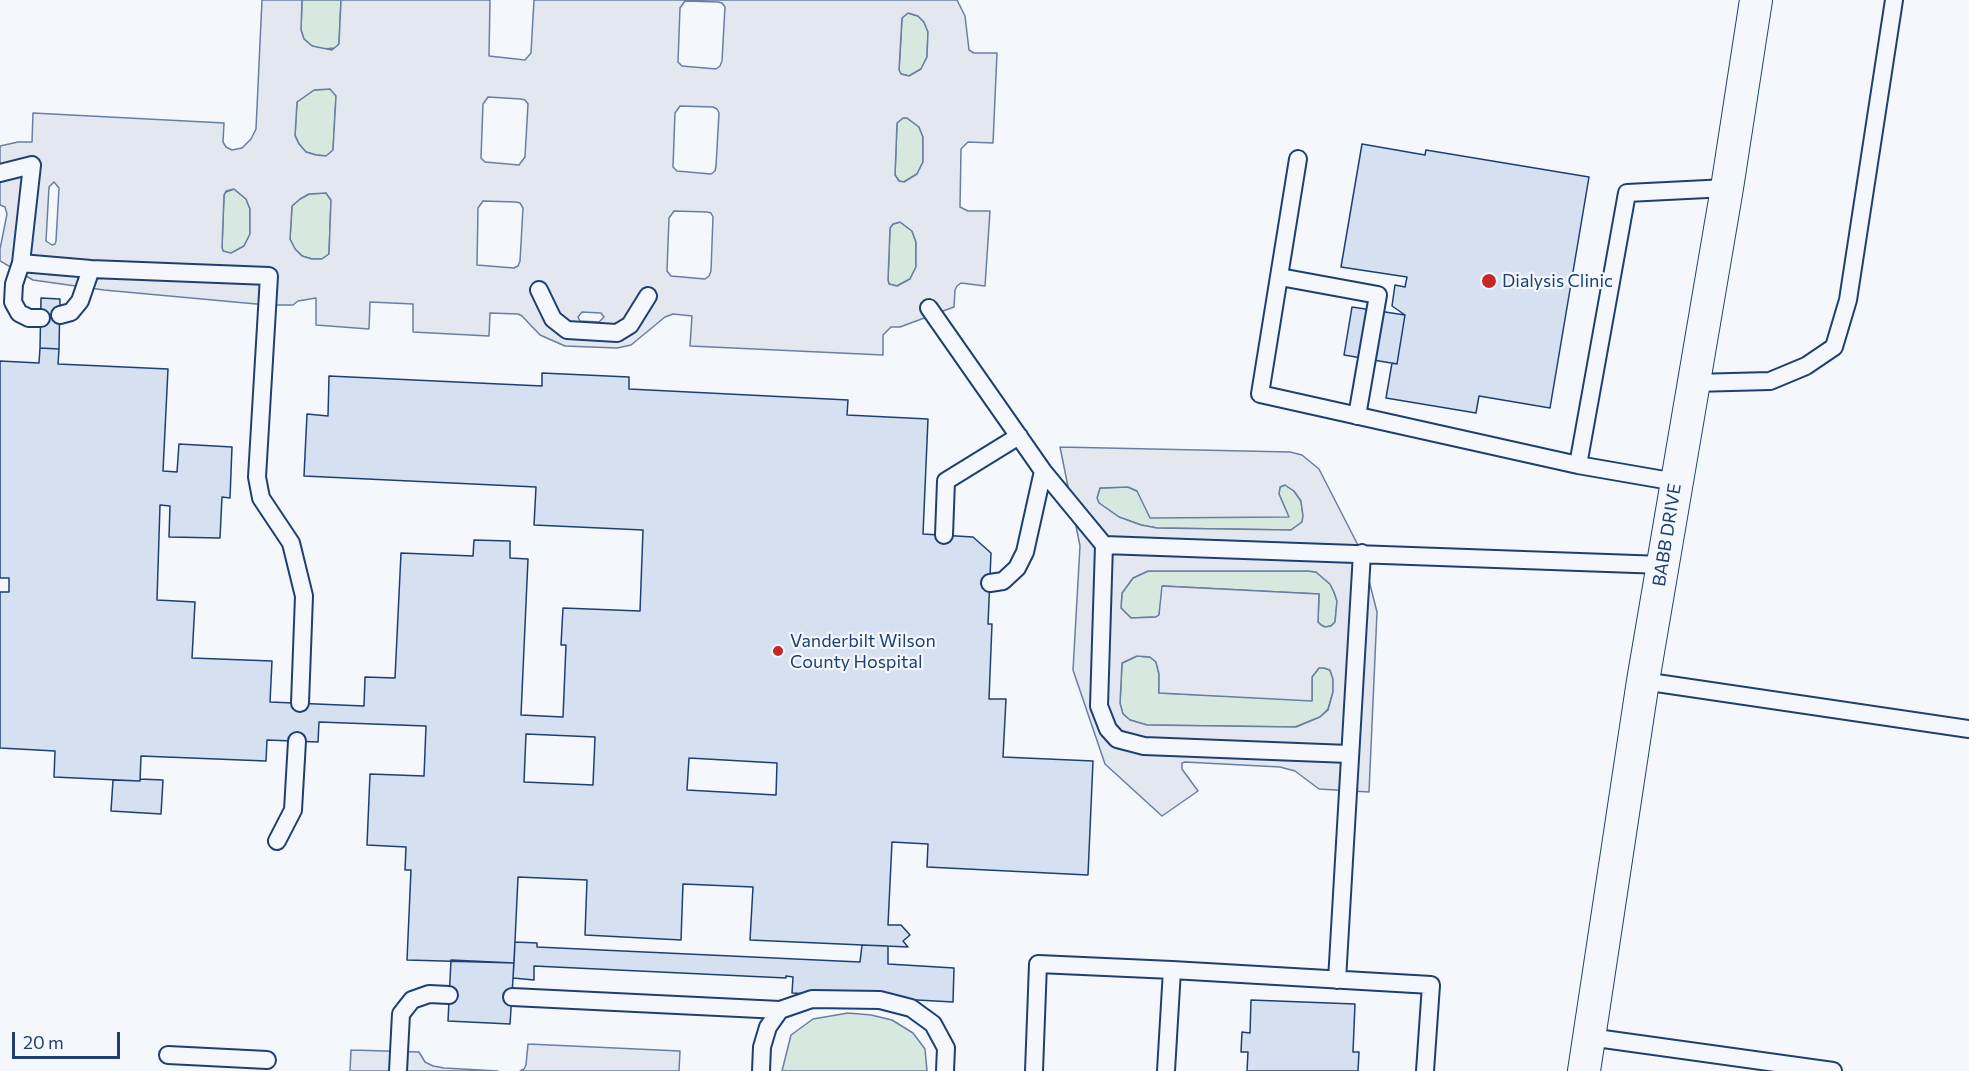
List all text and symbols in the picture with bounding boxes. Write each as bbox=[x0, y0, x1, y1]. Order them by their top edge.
place label: Dialysis Clinic bbox=[1502, 270, 1613, 292]
marker: Dialysis Clinic bbox=[1480, 272, 1498, 290]
street label: BABB DRIVE bbox=[1648, 482, 1686, 588]
place label: Vanderbilt Wilson County Hospital bbox=[790, 630, 936, 672]
marker: Vanderbilt Wilson County Hospital bbox=[771, 644, 785, 658]
scale bar bbox=[15, 1020, 123, 1058]
text: 20 m bbox=[23, 1031, 64, 1053]

